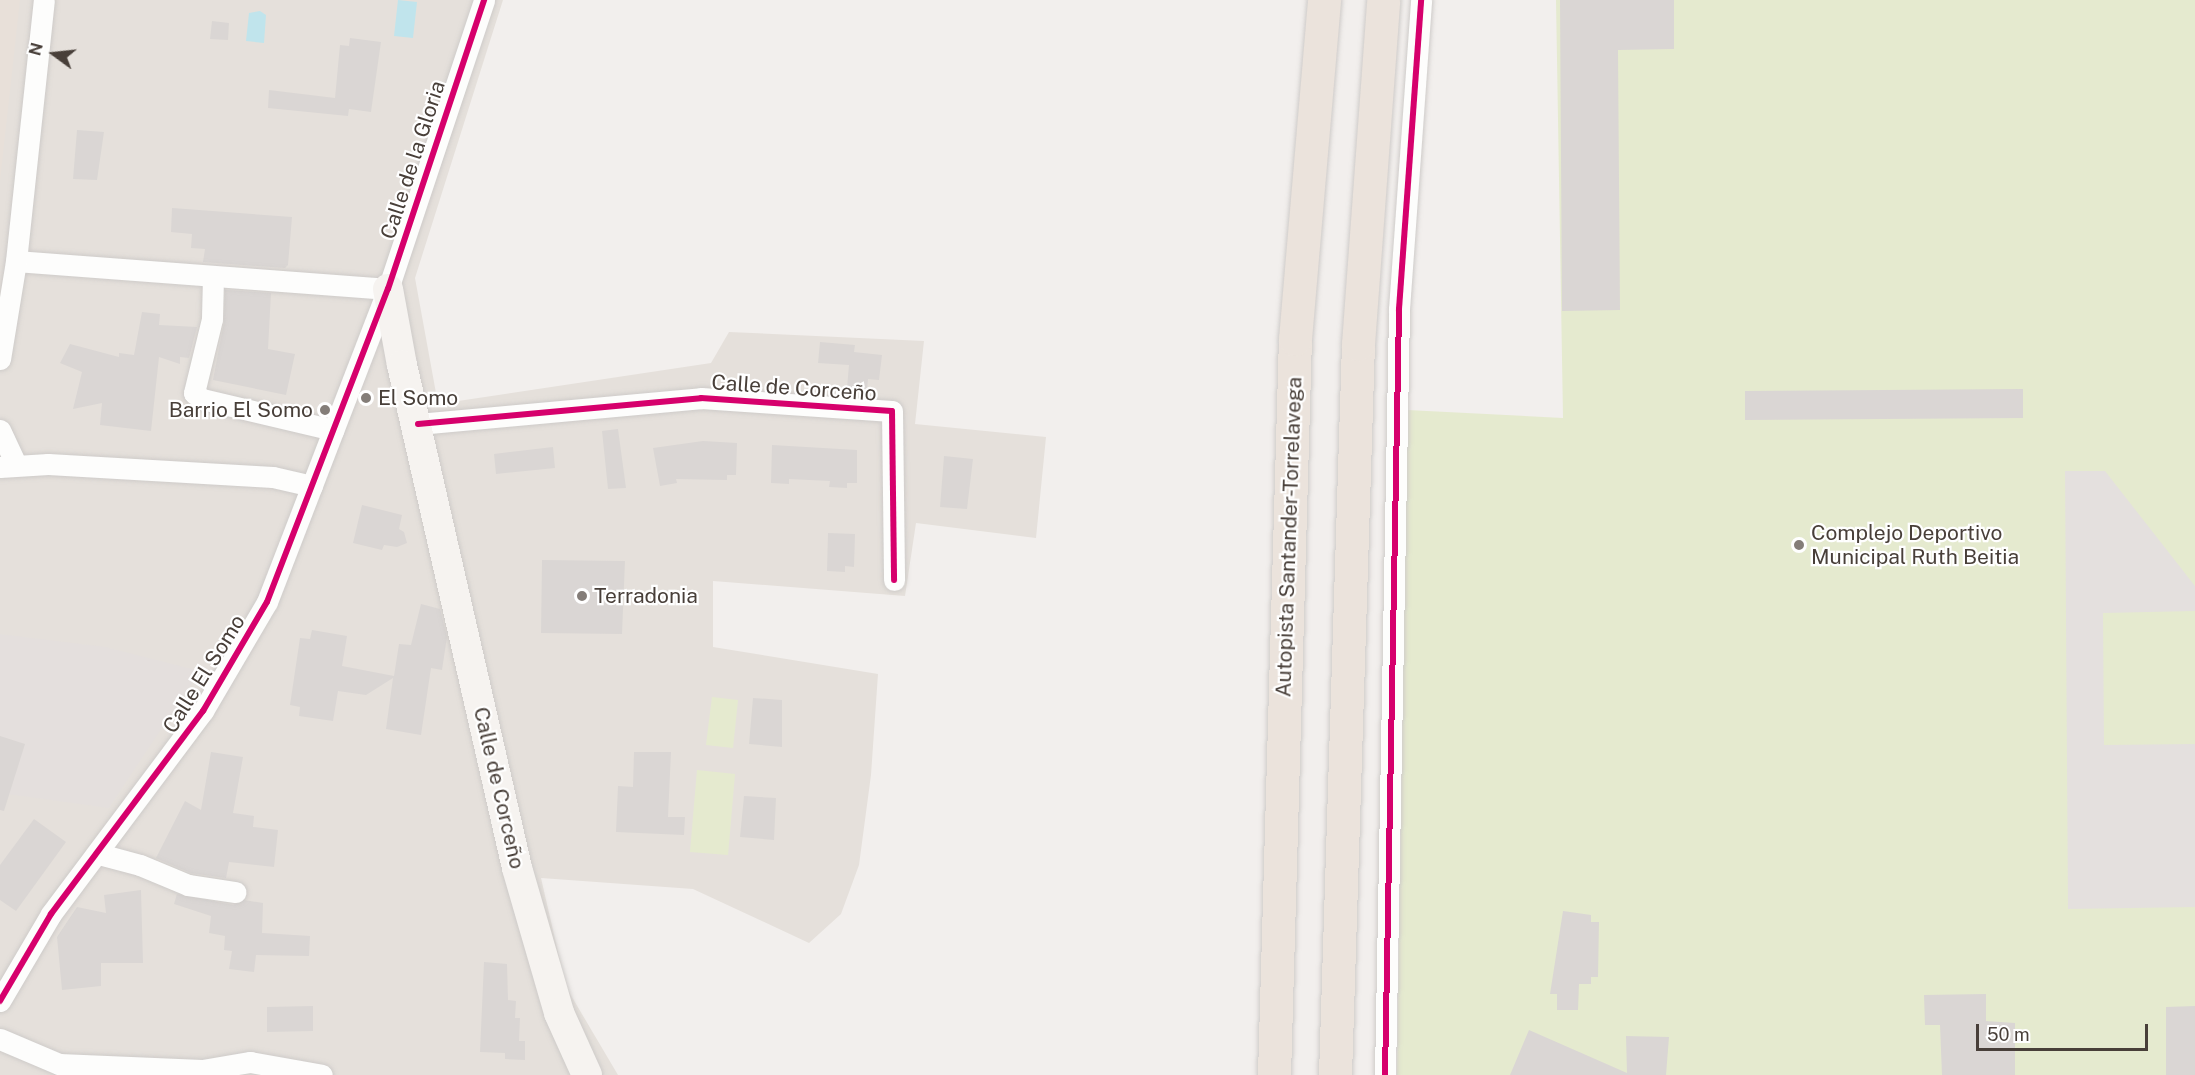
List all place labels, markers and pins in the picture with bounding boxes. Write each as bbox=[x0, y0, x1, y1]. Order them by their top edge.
place label: El Somo bbox=[378, 385, 458, 411]
marker: El Somo bbox=[359, 391, 373, 405]
place label: Barrio El Somo bbox=[169, 397, 313, 423]
marker: Barrio El Somo bbox=[318, 403, 332, 417]
place label: Complejo Deportivo Municipal Ruth Beitia bbox=[1811, 520, 2019, 570]
marker: Complejo Deportivo Municipal Ruth Beitia bbox=[1792, 538, 1806, 552]
place label: Terradonia bbox=[594, 583, 698, 609]
marker: Terradonia bbox=[575, 589, 589, 603]

